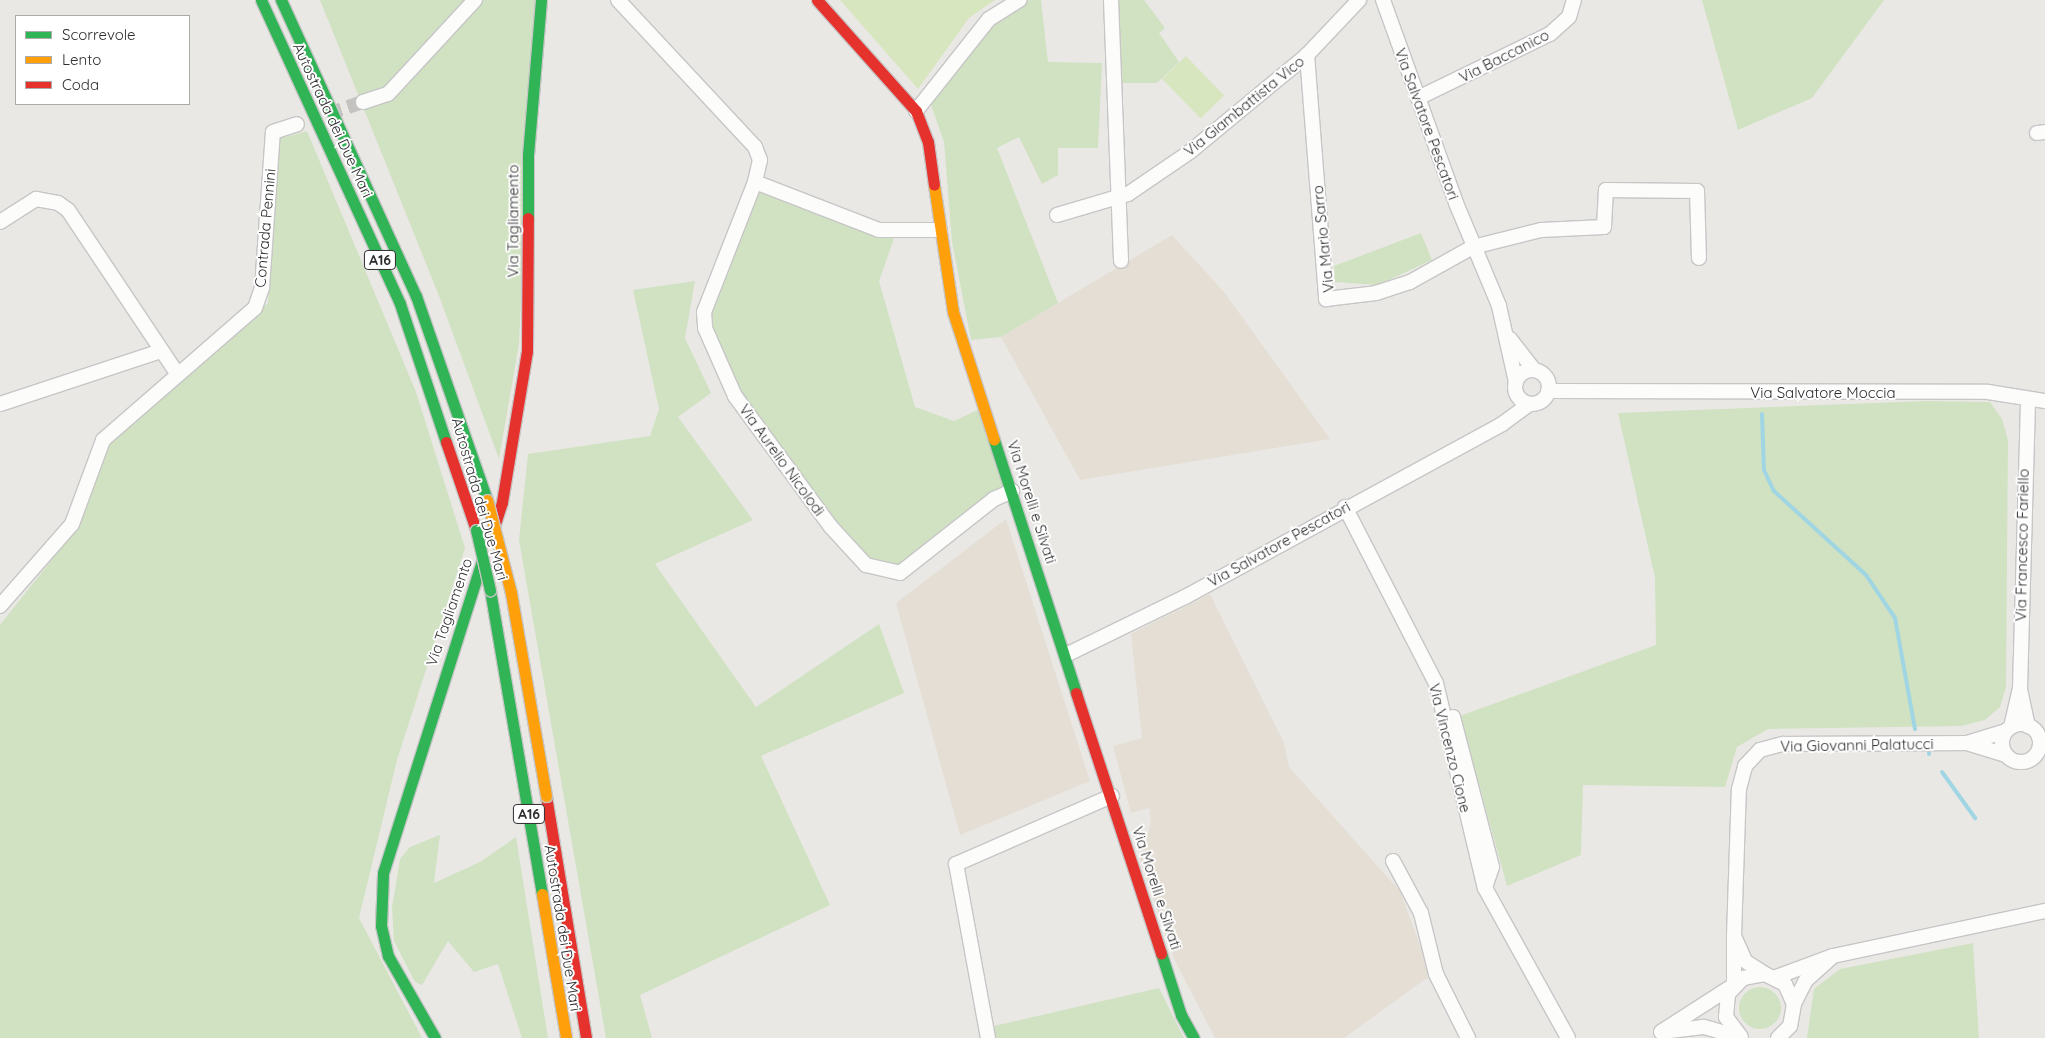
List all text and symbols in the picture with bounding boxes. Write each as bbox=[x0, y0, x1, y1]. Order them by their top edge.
legend bbox=[15, 15, 190, 105]
text: Scorrevole bbox=[62, 25, 136, 44]
street label: Via Baccanico bbox=[1456, 26, 1552, 86]
street label: Autostrada dei Due Mari bbox=[289, 40, 377, 200]
street label: Via Salvatore Pescatori bbox=[1391, 46, 1463, 202]
text: Lento bbox=[62, 50, 101, 69]
street label: Via Giambattista Vico bbox=[1180, 52, 1308, 160]
text: Coda bbox=[62, 75, 99, 94]
street label: Via Tagliamento bbox=[504, 164, 522, 278]
street label: Contrada Pennini bbox=[251, 168, 279, 288]
street label: Via Mario Sarro bbox=[1308, 184, 1338, 294]
road number: A16 bbox=[364, 248, 396, 272]
street label: Via Salvatore Moccia bbox=[1750, 384, 1896, 402]
street label: Via Aurelio Nicolodi bbox=[735, 401, 829, 519]
street label: Autostrada dei Due Mari bbox=[448, 416, 512, 582]
street label: Via Morelli e Silvati bbox=[1004, 438, 1060, 566]
street label: Via Francesco Fariello bbox=[2012, 468, 2032, 622]
street label: Via Salvatore Pescatori bbox=[1205, 497, 1353, 591]
street label: Via Tagliamento bbox=[422, 556, 476, 668]
street label: Via Vincenzo Cione bbox=[1425, 682, 1475, 814]
street label: Via Giovanni Palatucci bbox=[1780, 735, 1934, 755]
road number: A16 bbox=[513, 802, 545, 826]
street label: Via Morelli e Silvati bbox=[1129, 824, 1185, 952]
street label: Autostrada dei Due Mari bbox=[541, 843, 585, 1013]

